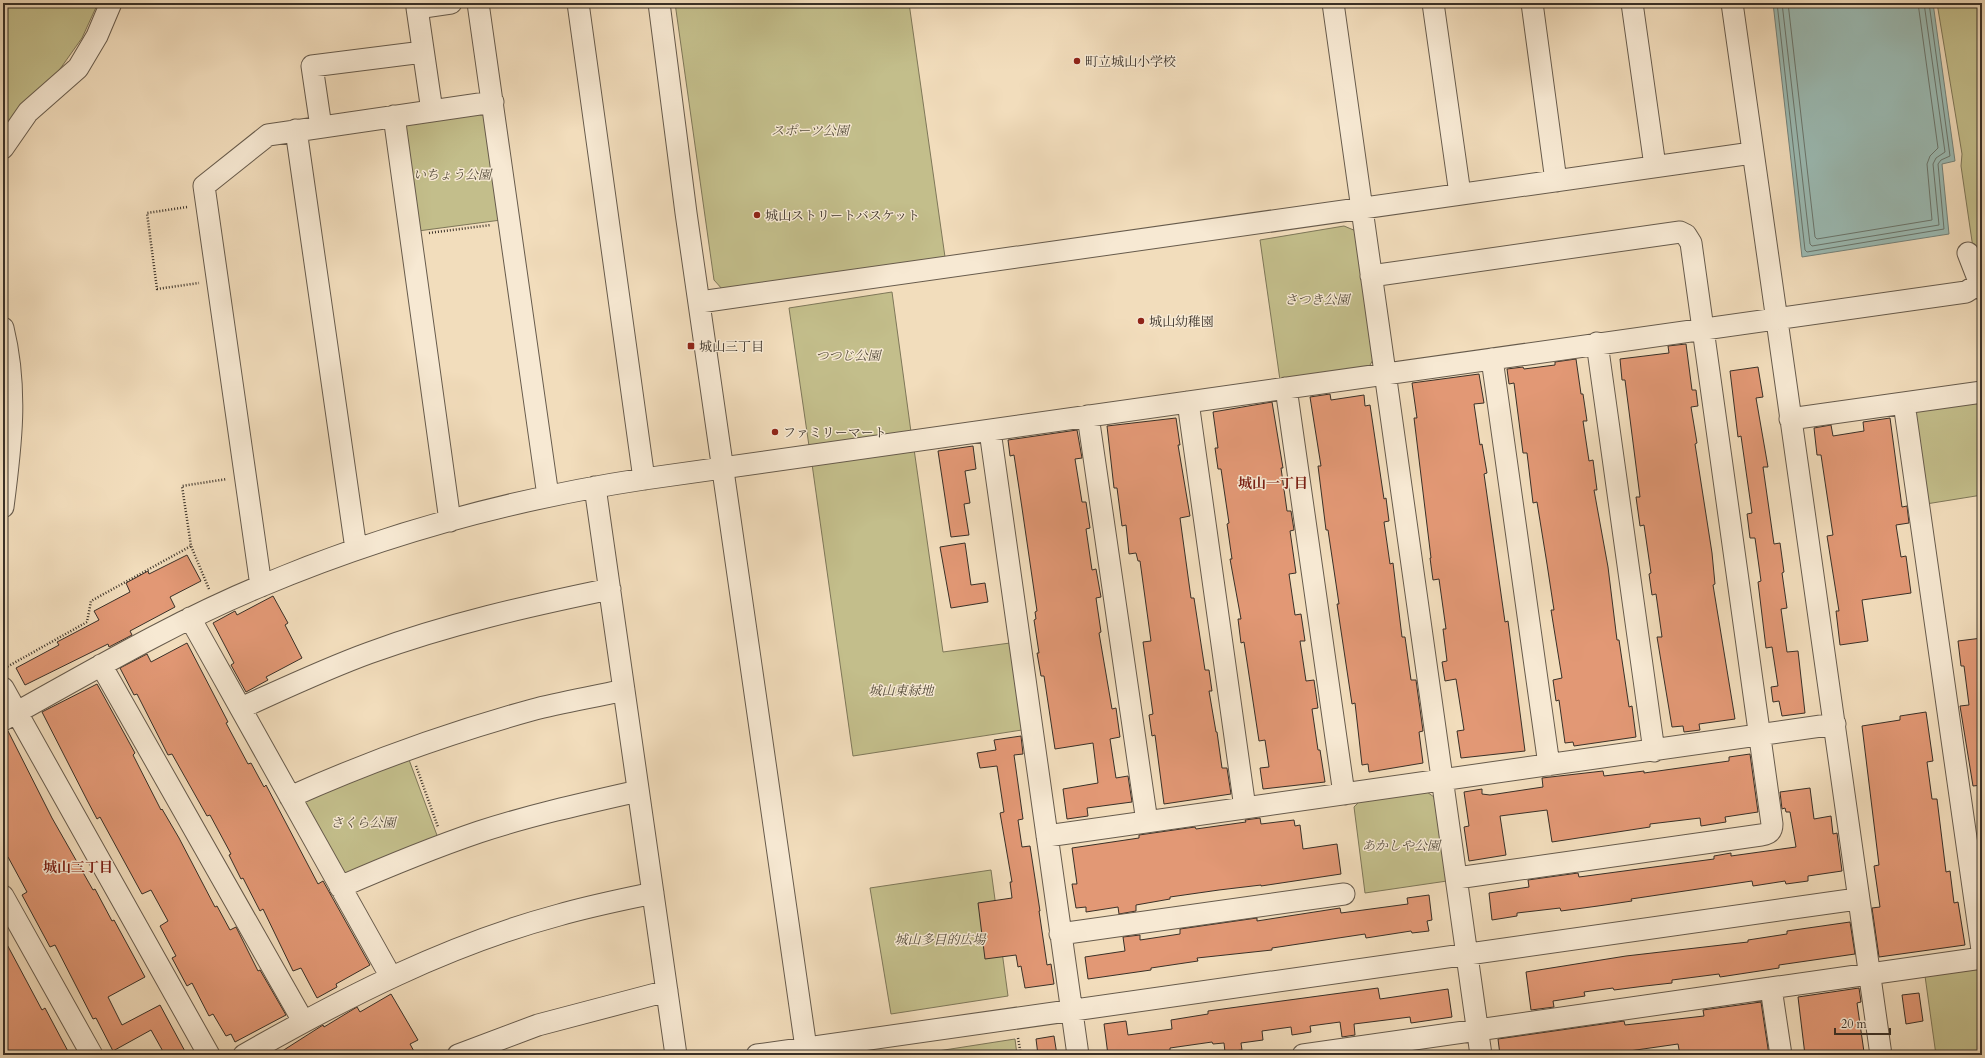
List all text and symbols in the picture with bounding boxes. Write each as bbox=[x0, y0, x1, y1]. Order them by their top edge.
place label: 町立城山小学校 bbox=[1085, 53, 1176, 71]
marker: 町立城山小学校 bbox=[1072, 56, 1082, 66]
park label: スポーツ公園 bbox=[771, 122, 851, 140]
park label: いちょう公園 bbox=[413, 166, 493, 184]
place label: 城山ストリートバスケット bbox=[765, 207, 920, 225]
marker: 城山ストリートバスケット bbox=[752, 210, 762, 220]
park label: さつき公園 bbox=[1284, 291, 1351, 309]
place label: 城山幼稚園 bbox=[1149, 313, 1214, 331]
marker: 城山幼稚園 bbox=[1136, 316, 1146, 326]
place label: 城山三丁目 bbox=[699, 338, 764, 356]
marker: 城山三丁目 bbox=[686, 341, 696, 351]
park label: つつじ公園 bbox=[815, 347, 882, 365]
place label: ファミリーマート bbox=[783, 424, 887, 442]
marker: ファミリーマート bbox=[770, 427, 780, 437]
district label: 城山一丁目 bbox=[1238, 474, 1308, 493]
park label: 城山東緑地 bbox=[868, 682, 935, 700]
park label: さくら公園 bbox=[330, 814, 397, 832]
park label: あかしや公園 bbox=[1362, 837, 1442, 855]
district label: 城山三丁目 bbox=[43, 858, 113, 877]
park label: 城山多目的広場 bbox=[894, 931, 986, 949]
scale bar bbox=[1835, 1010, 1890, 1036]
text: 20 m bbox=[1841, 1016, 1868, 1032]

